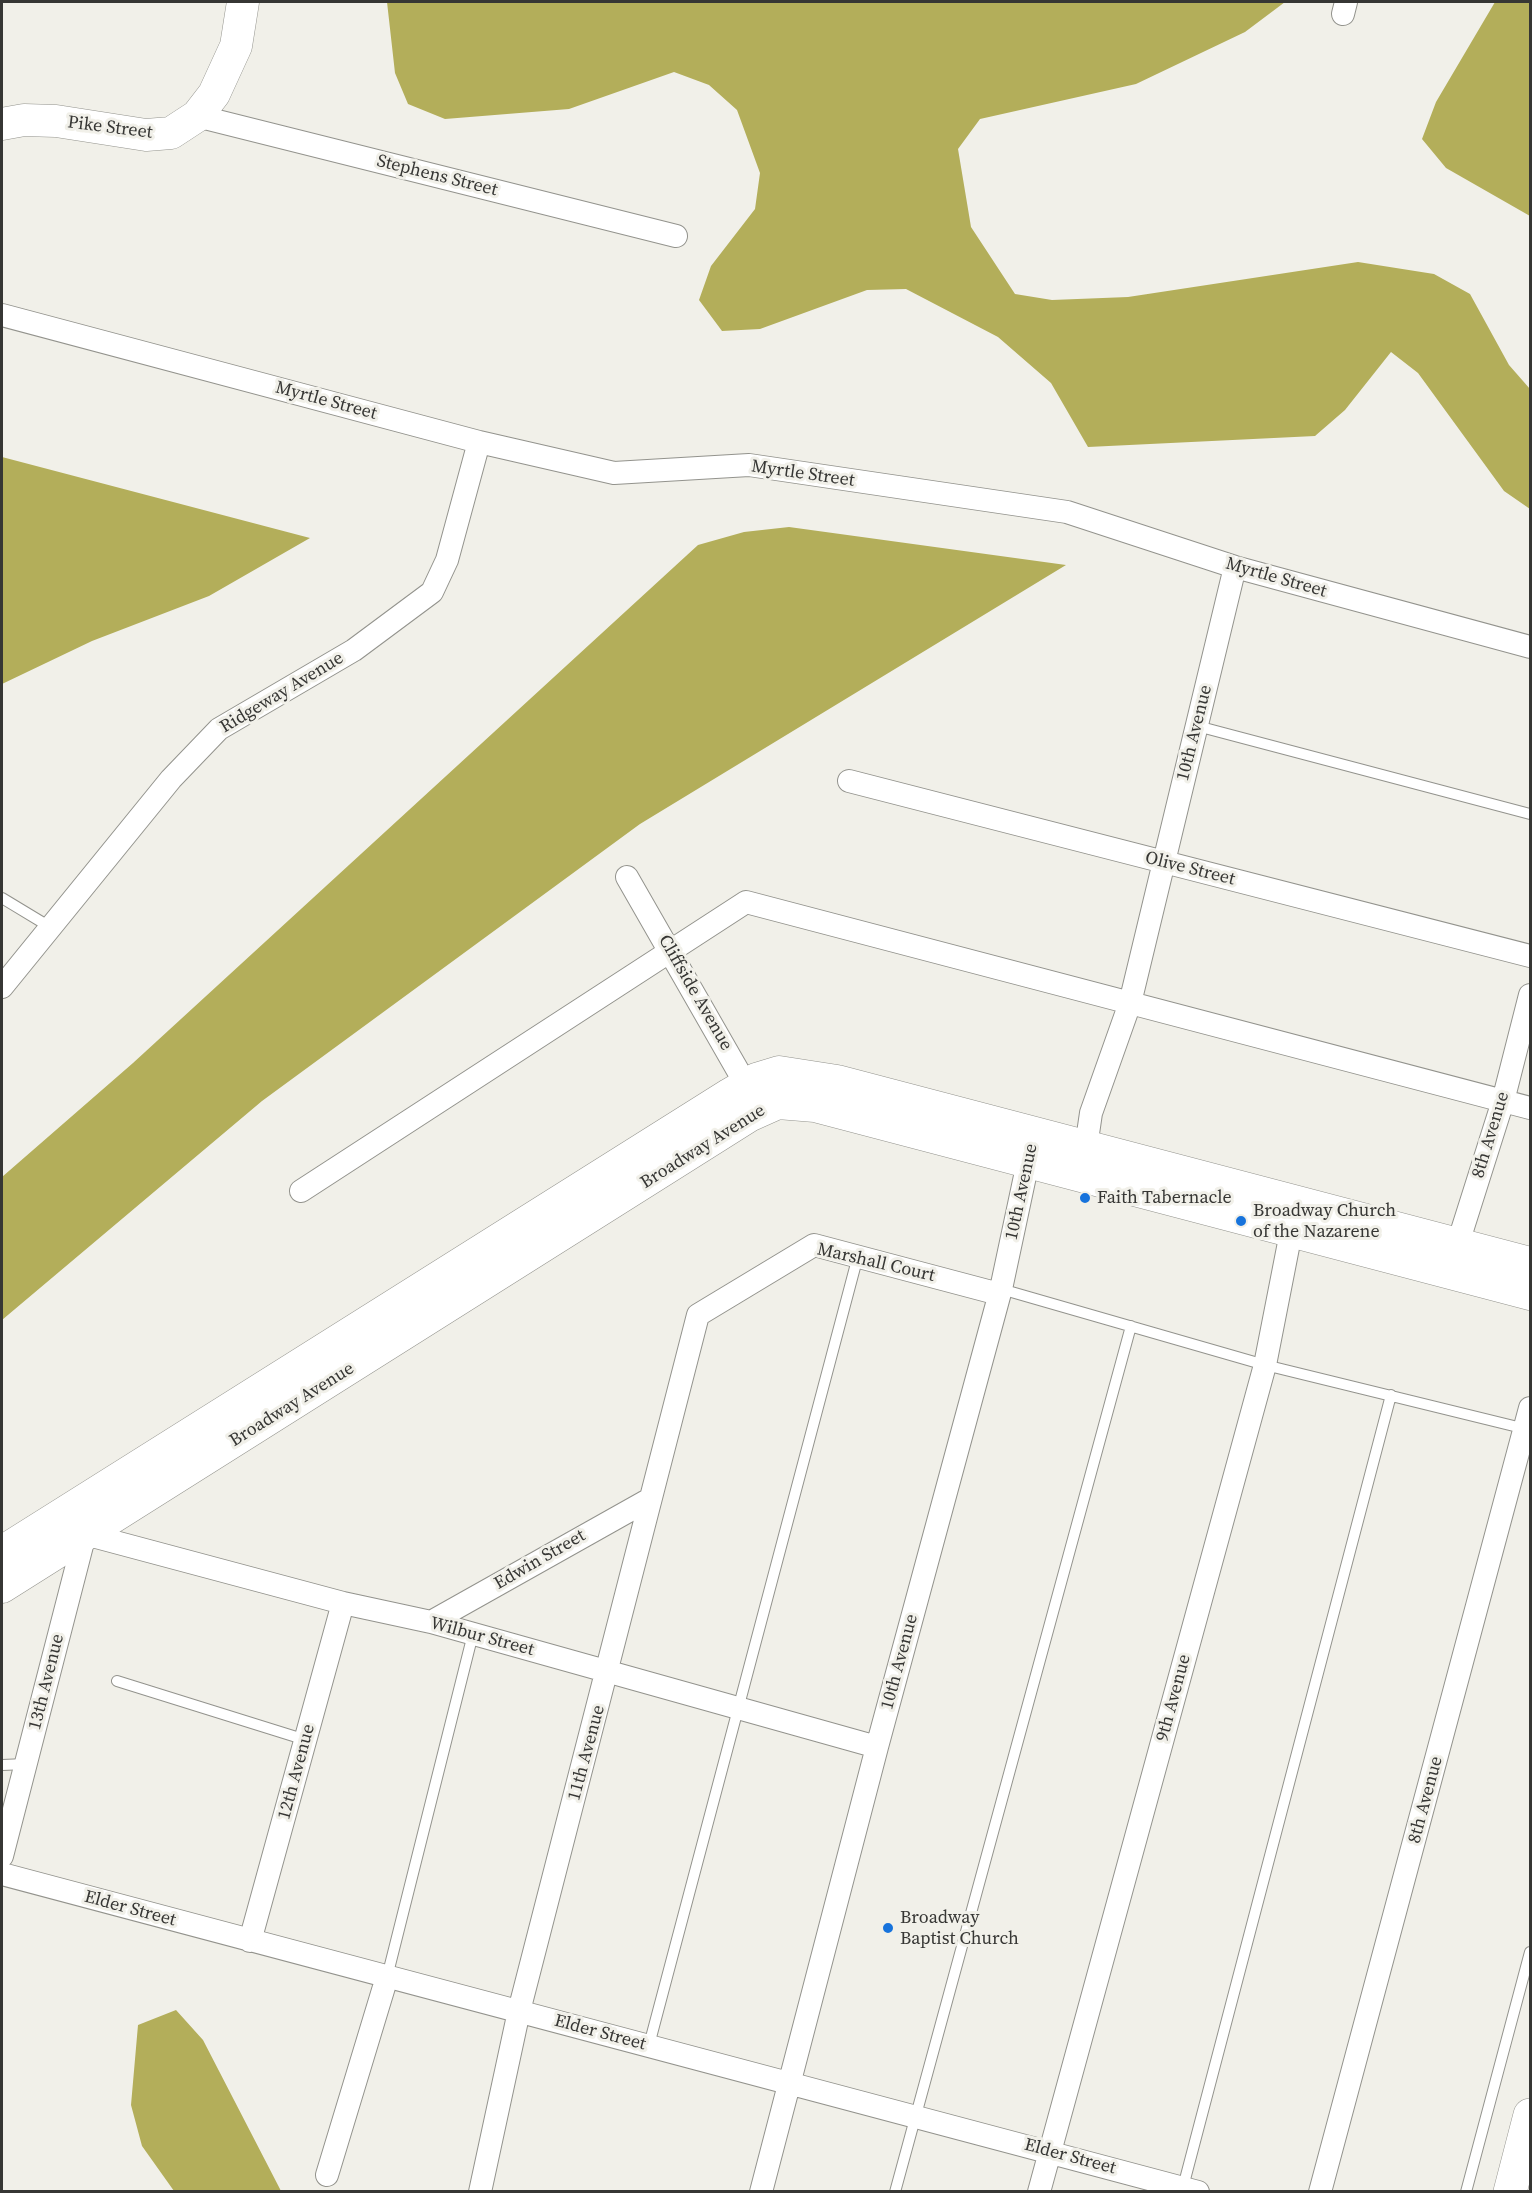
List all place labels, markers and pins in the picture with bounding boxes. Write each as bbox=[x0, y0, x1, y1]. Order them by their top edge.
place label: Faith Tabernacle bbox=[1097, 1187, 1232, 1209]
marker: Faith Tabernacle bbox=[1078, 1191, 1092, 1205]
place label: Broadway Church of the Nazarene bbox=[1253, 1200, 1396, 1242]
marker: Broadway Church of the Nazarene bbox=[1234, 1214, 1248, 1228]
place label: Broadway Baptist Church bbox=[900, 1907, 1019, 1950]
marker: Broadway Baptist Church bbox=[881, 1921, 895, 1935]

